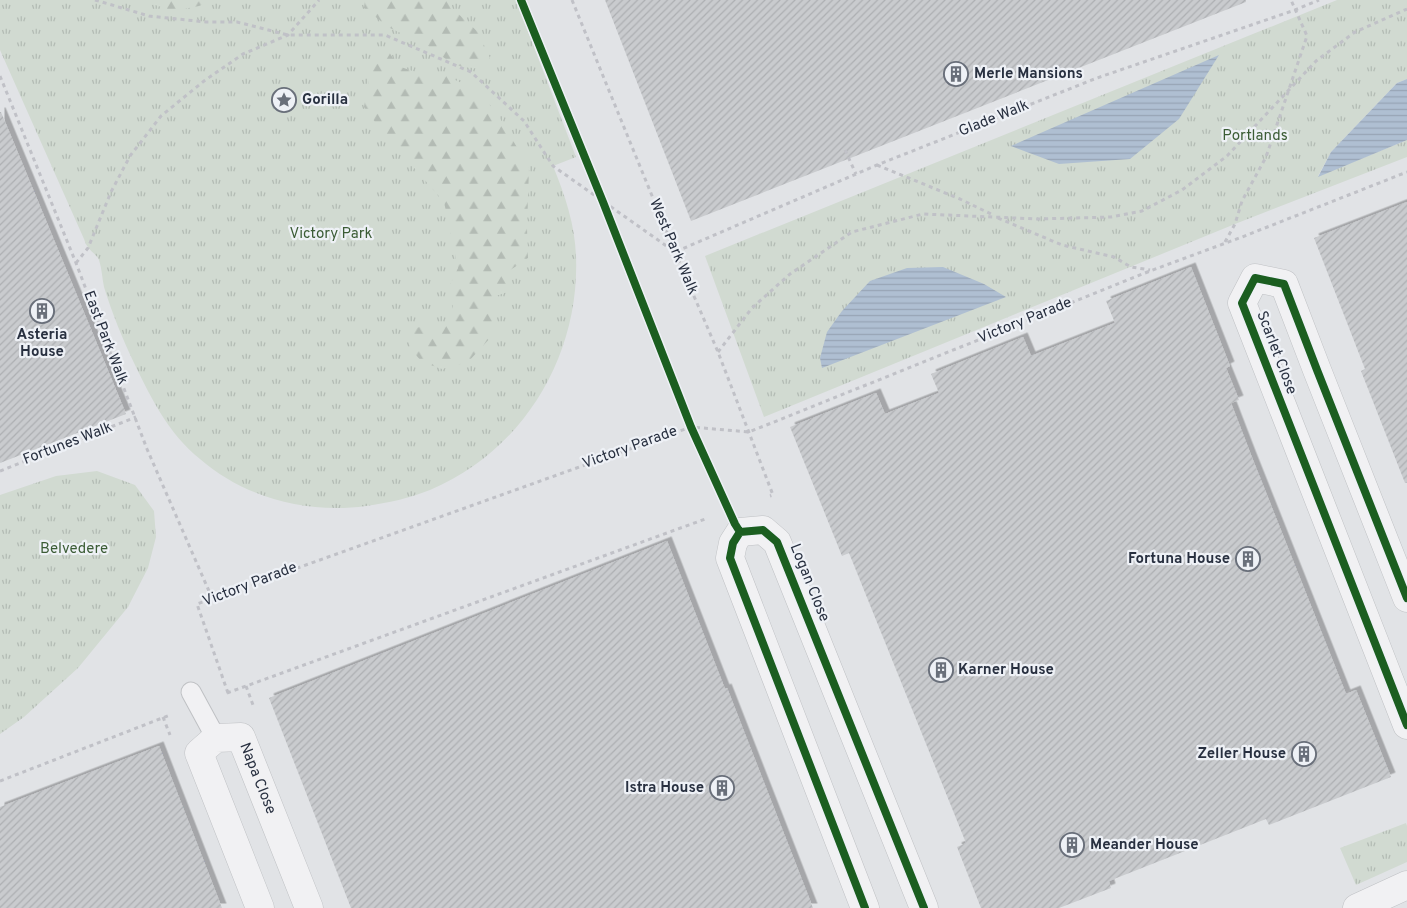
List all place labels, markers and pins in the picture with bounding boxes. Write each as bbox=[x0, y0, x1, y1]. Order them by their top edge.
building icon: Merle Mansions bbox=[943, 61, 969, 87]
place label: Merle Mansions bbox=[974, 65, 1083, 84]
place icon: Gorilla bbox=[271, 87, 297, 113]
place label: Gorilla bbox=[302, 91, 348, 110]
building icon: Asteria House bbox=[29, 298, 55, 324]
place label: Asteria House bbox=[17, 326, 67, 362]
building icon: Fortuna House bbox=[1235, 546, 1261, 572]
place label: Fortuna House bbox=[1128, 550, 1230, 569]
building icon: Karner House bbox=[928, 657, 954, 683]
place label: Karner House bbox=[958, 661, 1054, 680]
building icon: Zeller House bbox=[1291, 741, 1317, 767]
place label: Zeller House bbox=[1197, 745, 1286, 764]
building icon: Istra House bbox=[709, 775, 735, 801]
place label: Istra House bbox=[625, 779, 704, 798]
building icon: Meander House bbox=[1059, 832, 1085, 858]
place label: Meander House bbox=[1090, 836, 1199, 855]

